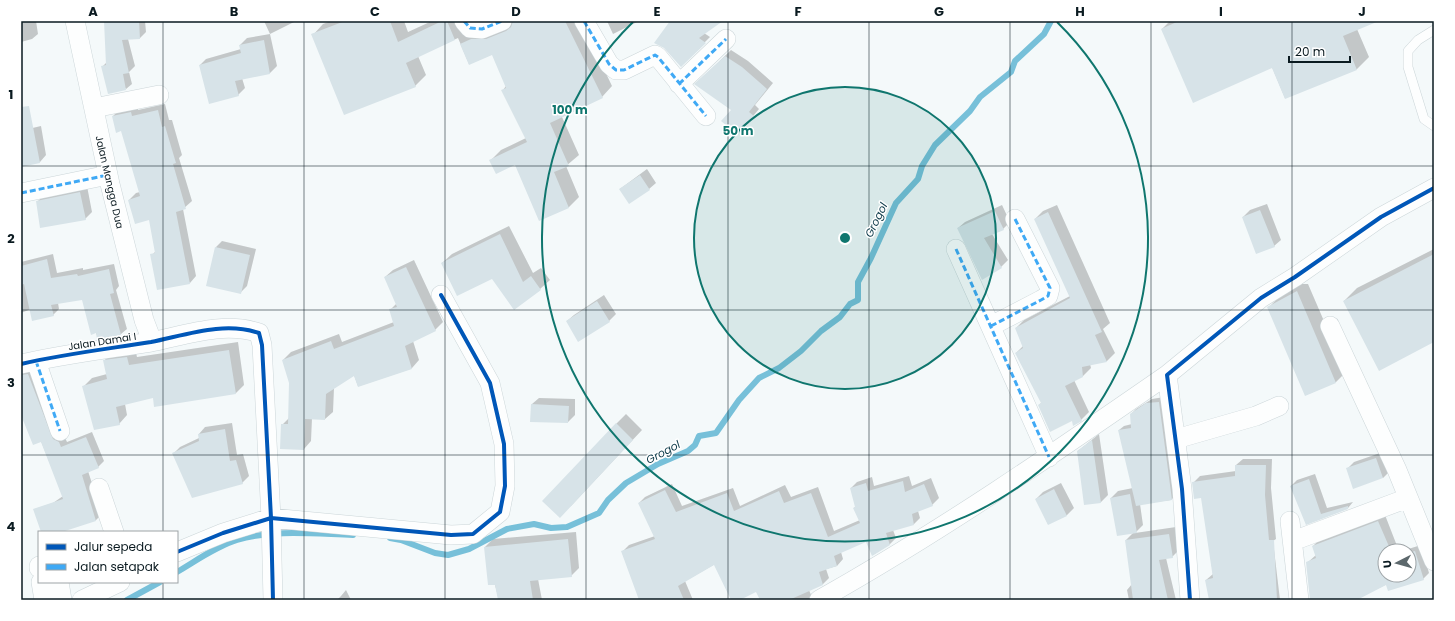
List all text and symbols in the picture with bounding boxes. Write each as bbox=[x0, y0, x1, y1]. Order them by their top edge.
text: A bbox=[88, 2, 98, 21]
text: B bbox=[230, 2, 239, 21]
text: C bbox=[370, 2, 380, 21]
text: D bbox=[511, 2, 521, 21]
text: E bbox=[653, 2, 661, 21]
text: F bbox=[794, 2, 802, 21]
text: G bbox=[934, 2, 944, 21]
text: H bbox=[1075, 2, 1085, 21]
text: I bbox=[1219, 2, 1223, 21]
text: J bbox=[1358, 2, 1366, 21]
scale bar bbox=[1289, 38, 1350, 64]
text: 20 m bbox=[1295, 43, 1325, 60]
text: 1 bbox=[9, 85, 13, 104]
text: 100 m bbox=[552, 101, 588, 118]
text: 50 m bbox=[723, 122, 754, 139]
street label: Jalan Mangga Dua bbox=[91, 134, 128, 230]
water label: Grogol bbox=[861, 200, 891, 240]
text: 2 bbox=[7, 229, 15, 248]
centre of rings bbox=[838, 231, 852, 245]
street label: Jalan Damai I bbox=[67, 329, 137, 354]
text: 3 bbox=[7, 373, 15, 392]
water label: Grogol bbox=[643, 436, 683, 468]
text: 4 bbox=[7, 517, 16, 536]
legend bbox=[38, 531, 178, 583]
text: Jalur sepeda bbox=[74, 538, 152, 555]
north arrow bbox=[1377, 543, 1417, 583]
text: Jalan setapak bbox=[74, 558, 160, 575]
text: U bbox=[1379, 559, 1395, 569]

